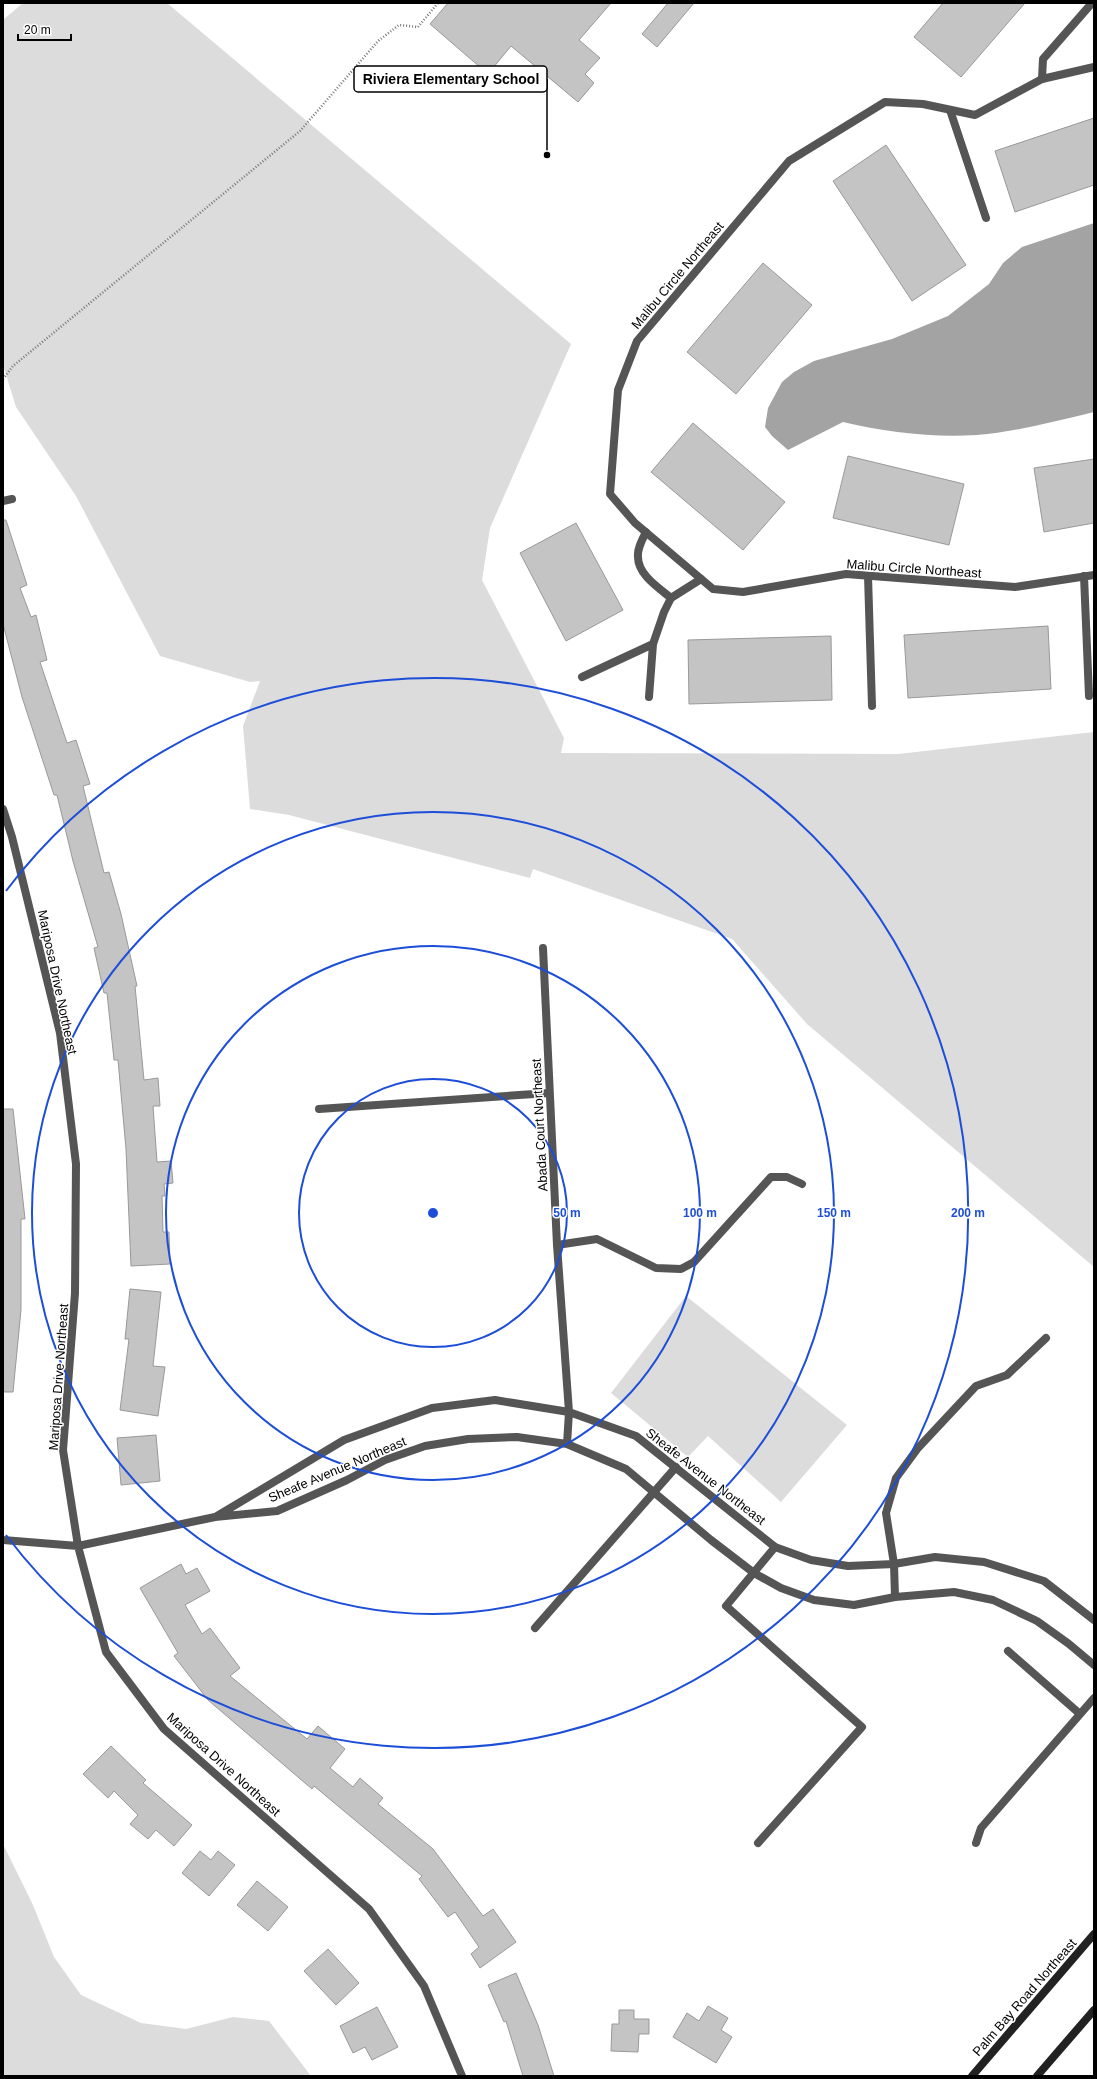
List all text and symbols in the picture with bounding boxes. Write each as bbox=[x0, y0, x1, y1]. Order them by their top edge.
scale bar bbox=[18, 16, 71, 42]
text: 20 m bbox=[24, 23, 51, 37]
callout: Riviera Elementary School bbox=[354, 66, 547, 92]
text: Riviera Elementary School bbox=[363, 71, 539, 87]
street label: Malibu Circle Northeast bbox=[628, 218, 727, 332]
street label: Malibu Circle Northeast bbox=[846, 556, 982, 581]
street label: Mariposa Drive Northeast bbox=[35, 908, 80, 1056]
street label: Abada Court Northeast bbox=[529, 1058, 550, 1192]
centre of rings bbox=[426, 1206, 440, 1220]
text: 50 m bbox=[553, 1206, 581, 1220]
text: 100 m bbox=[683, 1206, 717, 1220]
text: 150 m bbox=[817, 1206, 851, 1220]
text: 200 m bbox=[951, 1206, 985, 1220]
street label: Mariposa Drive Northeast bbox=[46, 1303, 71, 1451]
street label: Sheafe Avenue Northeast bbox=[643, 1425, 769, 1528]
street label: Sheafe Avenue Northeast bbox=[266, 1434, 409, 1505]
street label: Mariposa Drive Northeast bbox=[164, 1709, 284, 1820]
street label: Palm Bay Road Northeast bbox=[969, 1935, 1080, 2059]

